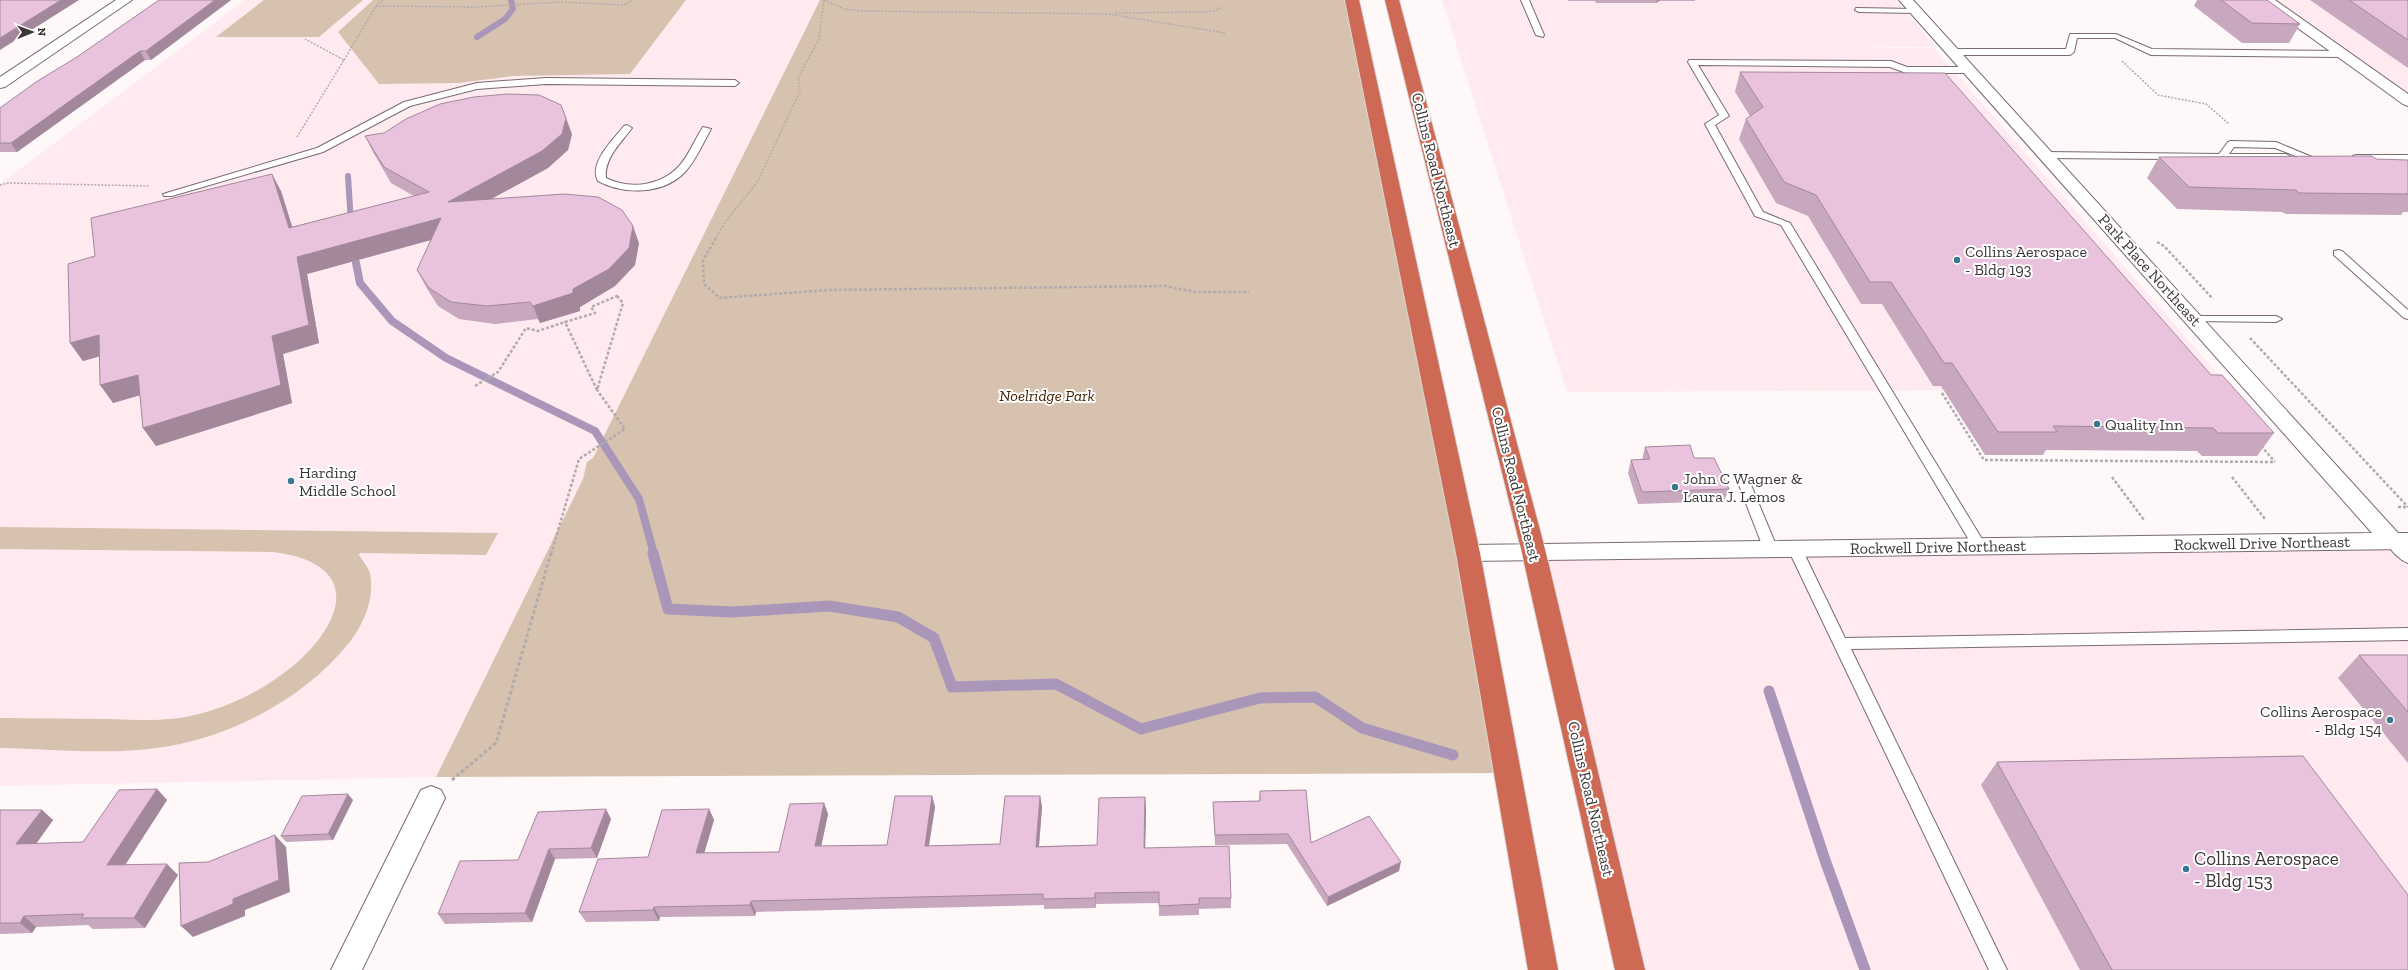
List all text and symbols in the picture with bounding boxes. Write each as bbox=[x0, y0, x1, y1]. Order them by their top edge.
north arrow bbox=[12, 12, 52, 52]
text: N bbox=[35, 28, 48, 37]
street label: Collins Road Northeast bbox=[1408, 91, 1464, 249]
street label: Park Place Northeast bbox=[2095, 210, 2205, 330]
place label: Collins Aerospace - Bldg 193 bbox=[1965, 242, 2087, 279]
marker: Collins Aerospace - Bldg 193 bbox=[1952, 255, 1962, 265]
park label: Noelridge Park bbox=[999, 386, 1095, 405]
street label: Collins Road Northeast bbox=[1488, 405, 1544, 563]
place label: Quality Inn bbox=[2105, 415, 2184, 434]
marker: Quality Inn bbox=[2092, 419, 2102, 429]
place label: Harding Middle School bbox=[299, 463, 396, 500]
place label: John C Wagner & Laura J. Lemos bbox=[1683, 469, 1803, 506]
marker: Harding Middle School bbox=[286, 476, 296, 486]
marker: John C Wagner & Laura J. Lemos bbox=[1670, 482, 1680, 492]
street label: Rockwell Drive Northeast bbox=[2174, 532, 2350, 554]
street label: Rockwell Drive Northeast bbox=[1850, 536, 2026, 558]
place label: Collins Aerospace - Bldg 154 bbox=[2260, 702, 2382, 739]
marker: Collins Aerospace - Bldg 154 bbox=[2385, 715, 2395, 725]
street label: Collins Road Northeast bbox=[1564, 719, 1618, 879]
place label: Collins Aerospace - Bldg 153 bbox=[2194, 847, 2339, 892]
marker: Collins Aerospace - Bldg 153 bbox=[2181, 864, 2191, 874]

